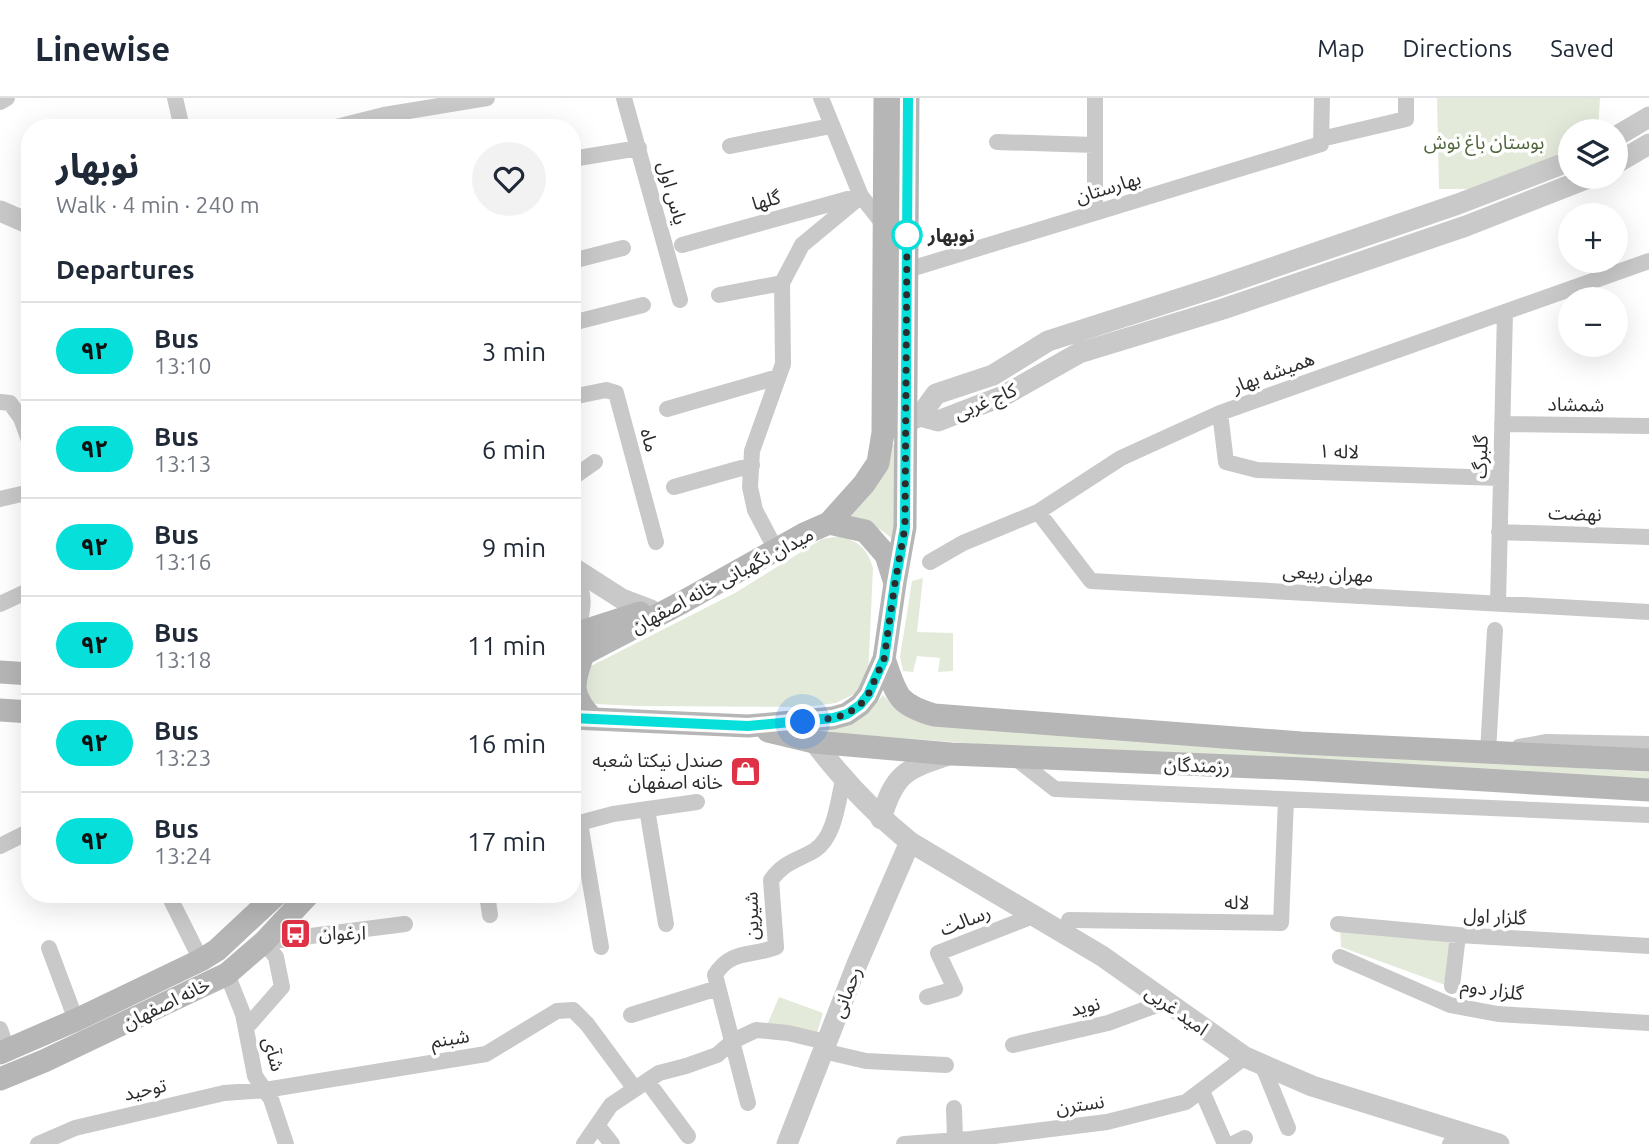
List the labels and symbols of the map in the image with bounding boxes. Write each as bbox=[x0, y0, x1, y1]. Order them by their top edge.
park label: بوستان باغ نوش bbox=[1424, 131, 1544, 156]
street label: یاس اول bbox=[653, 159, 692, 227]
street label: بهارستان bbox=[1073, 167, 1144, 208]
street label: گلها bbox=[749, 185, 784, 214]
marker: نوبهار bbox=[892, 220, 922, 250]
place label: نوبهار bbox=[927, 224, 975, 247]
street label: همیشه بهار bbox=[1228, 347, 1318, 398]
street label: کاج غربی bbox=[951, 378, 1022, 427]
street label: شمشاد bbox=[1547, 393, 1605, 415]
street label: ماه bbox=[636, 426, 664, 454]
street label: گلبرگ bbox=[1468, 434, 1493, 479]
street label: لاله ۱ bbox=[1318, 439, 1360, 463]
street label: نهضت bbox=[1548, 501, 1602, 525]
street label: میدان نگهبانی خانه اصفهان bbox=[627, 522, 818, 638]
street label: مهران ربیعی bbox=[1282, 560, 1374, 587]
your location bbox=[785, 704, 820, 739]
place label: صندل نیکتا شعبه خانه اصفهان bbox=[592, 749, 723, 793]
street label: رزمندگان bbox=[1164, 753, 1230, 778]
shop icon: صندل نیکتا شعبه خانه اصفهان bbox=[729, 754, 763, 788]
street label: لاله bbox=[1224, 891, 1250, 913]
street label: شیرین bbox=[740, 892, 763, 940]
street label: رسالت bbox=[937, 900, 994, 941]
street label: گلزار اول bbox=[1463, 903, 1528, 930]
bus stop icon: ارغوان bbox=[279, 916, 313, 950]
place label: ارغوان bbox=[319, 922, 366, 945]
street label: رحمانی bbox=[826, 963, 867, 1021]
street label: خانه اصفهان bbox=[119, 972, 213, 1034]
street label: گلزار دوم bbox=[1459, 974, 1526, 1008]
street label: امید غربی bbox=[1141, 980, 1213, 1040]
street label: نوید bbox=[1068, 992, 1102, 1021]
street label: شبنم bbox=[429, 1024, 471, 1056]
street label: شآی bbox=[259, 1034, 289, 1074]
street label: توحید bbox=[122, 1073, 169, 1106]
street label: نسترن bbox=[1054, 1090, 1106, 1119]

